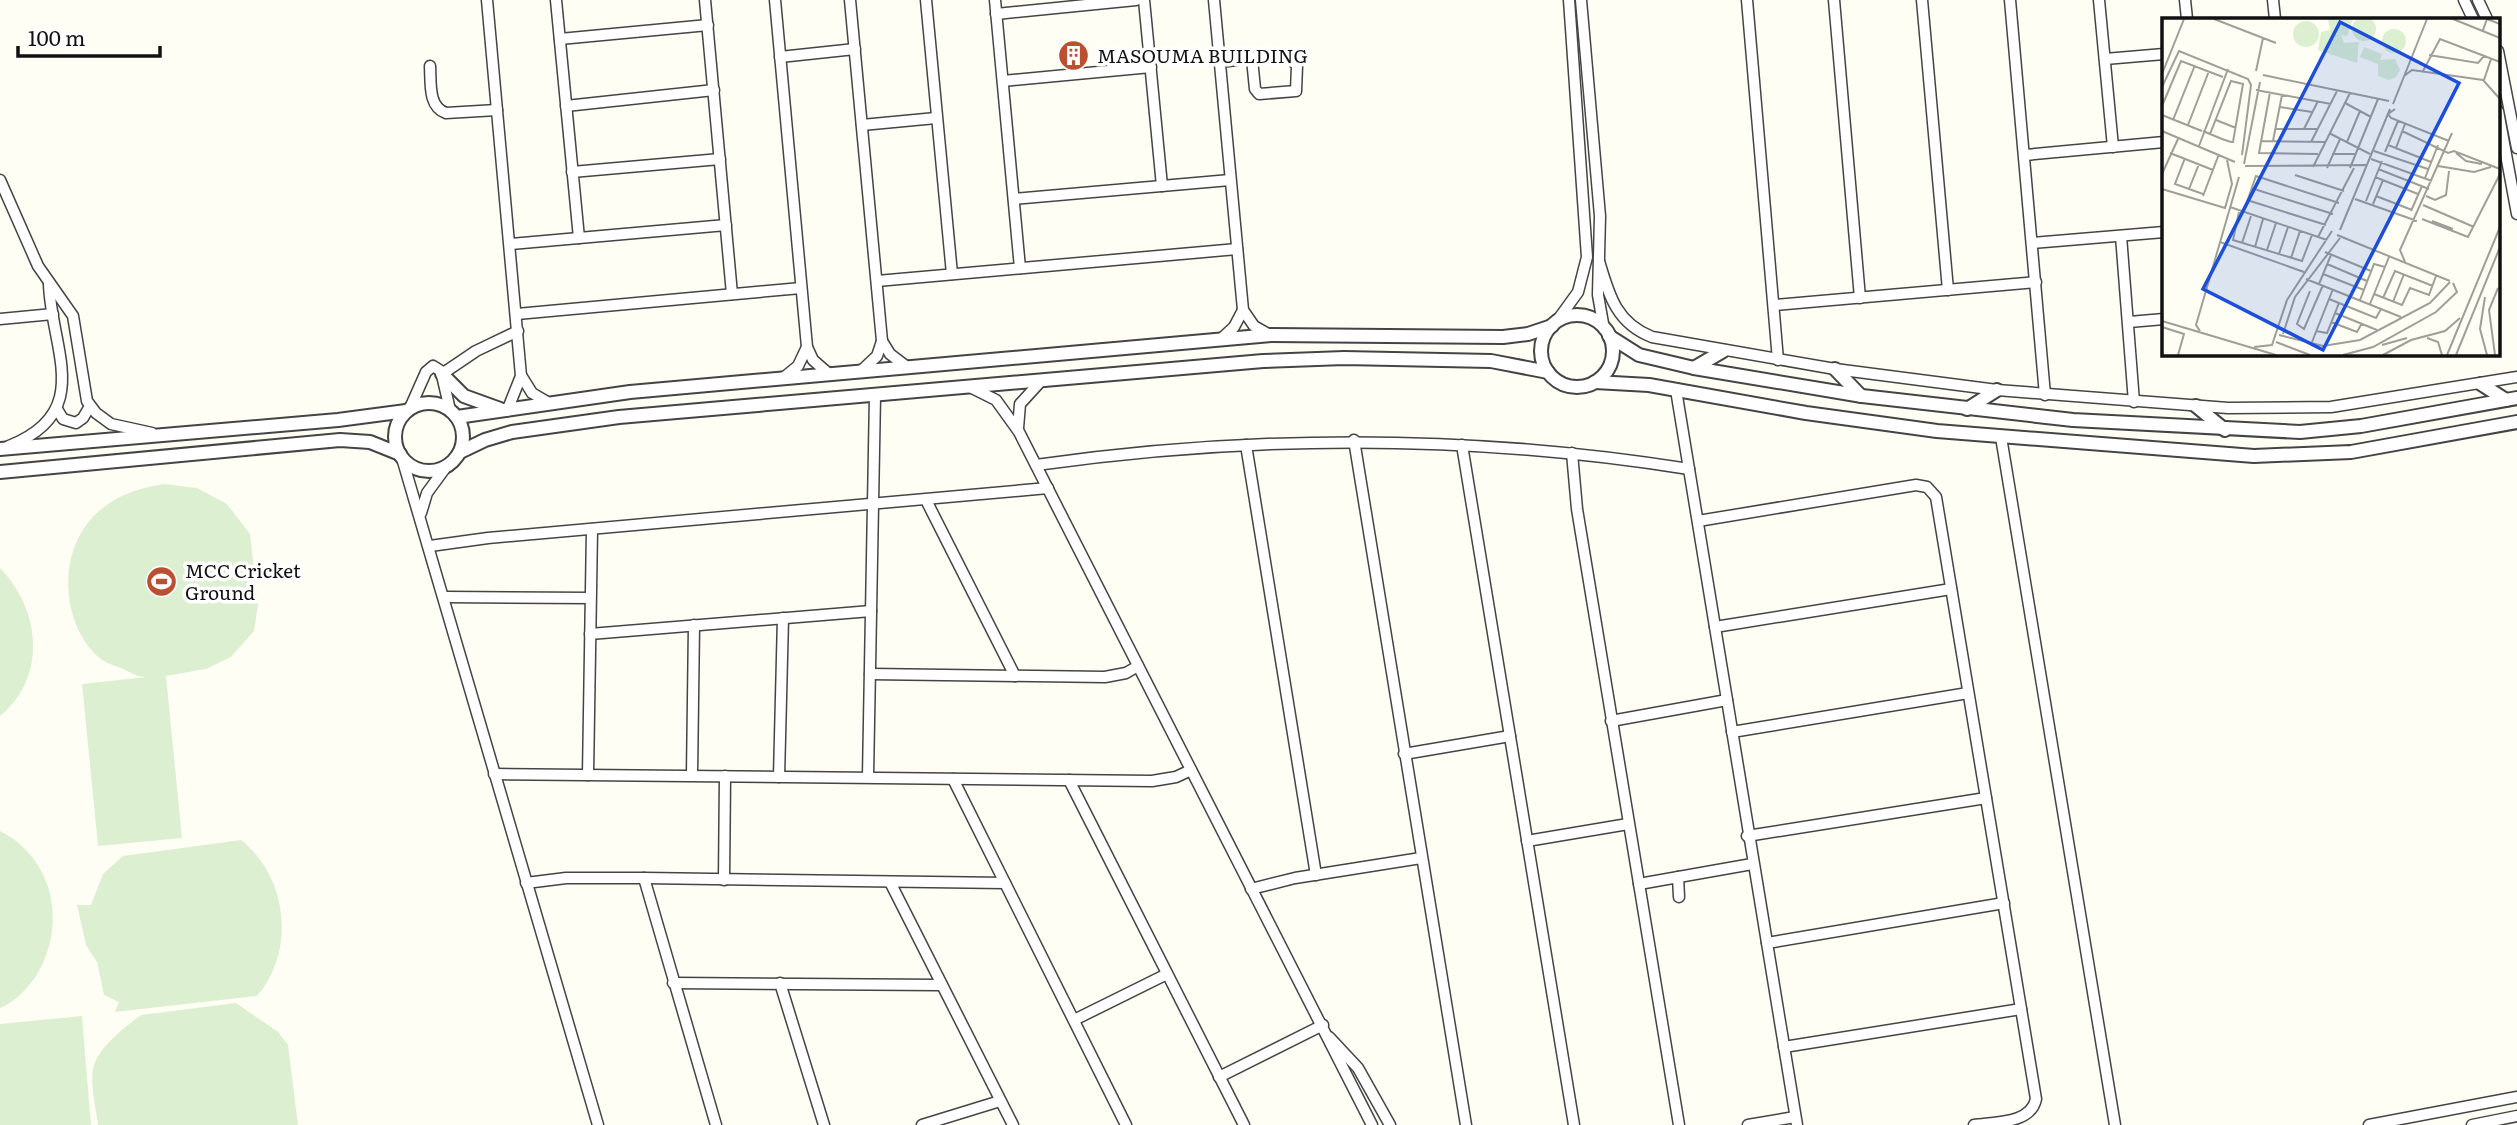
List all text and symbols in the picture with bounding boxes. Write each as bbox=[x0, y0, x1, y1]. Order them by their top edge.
scale bar bbox=[18, 14, 159, 58]
inset map bbox=[2162, 18, 2500, 355]
text: 100 m bbox=[28, 21, 85, 52]
building icon: MASOUMA BUILDING bbox=[1057, 39, 1091, 73]
place label: MASOUMA BUILDING bbox=[1097, 41, 1308, 69]
place label: MCC Cricket Ground bbox=[185, 556, 301, 606]
sports icon: MCC Cricket Ground bbox=[145, 565, 179, 599]

